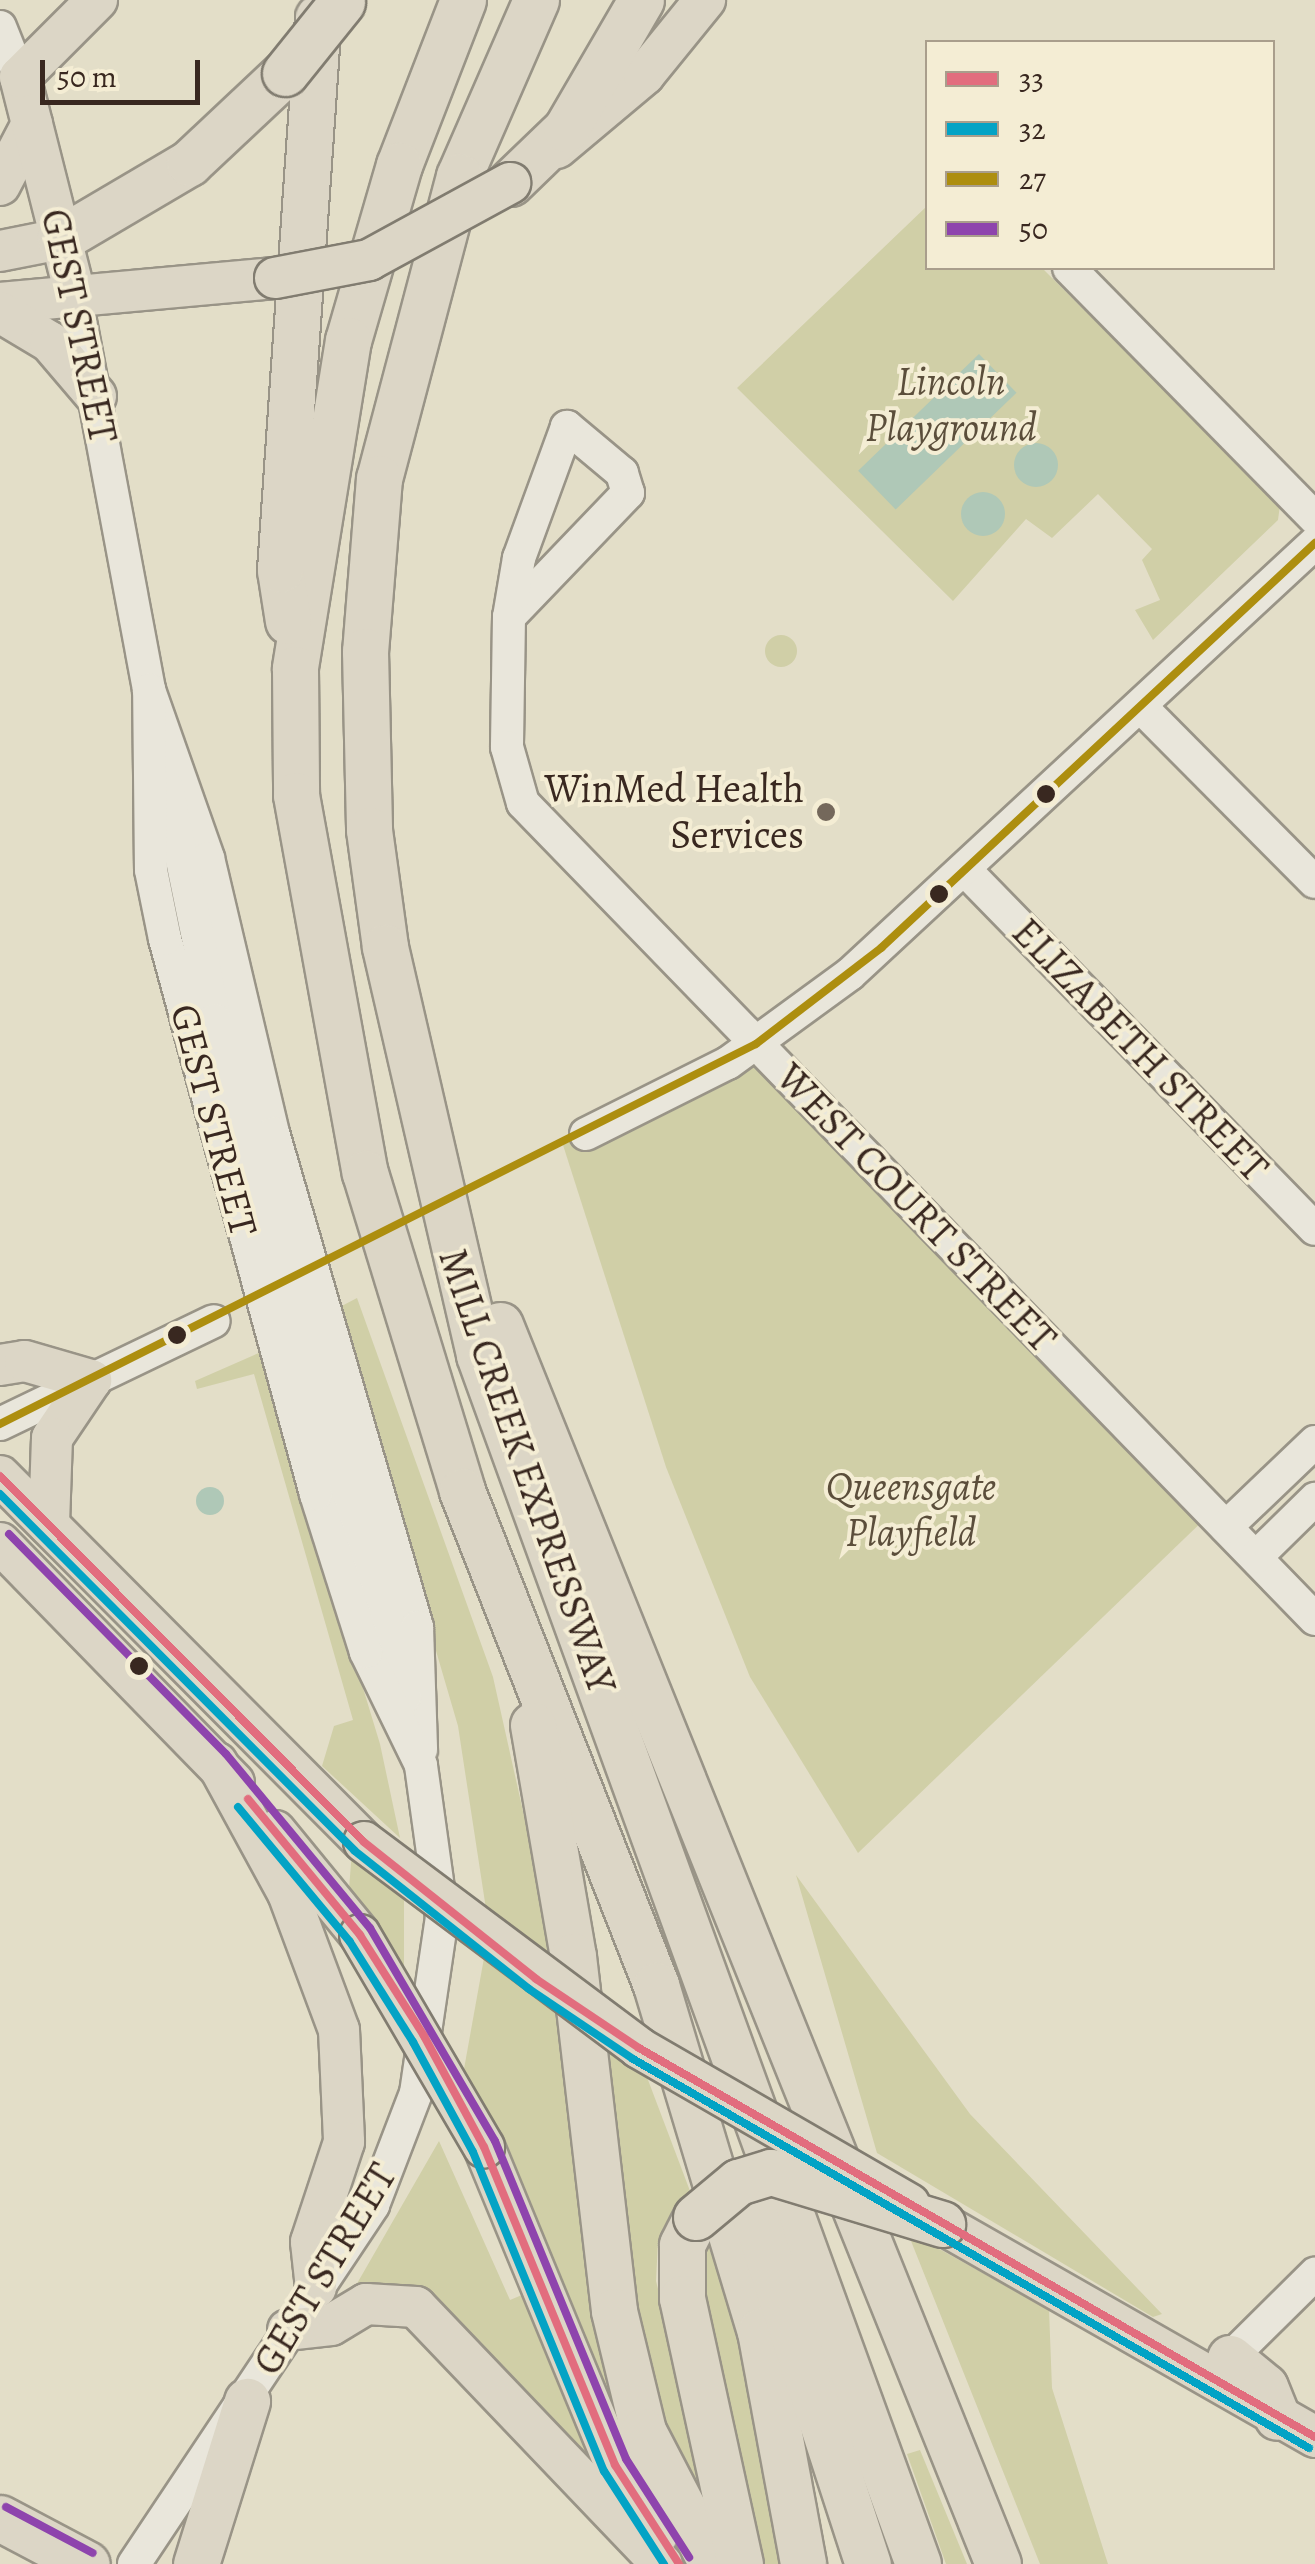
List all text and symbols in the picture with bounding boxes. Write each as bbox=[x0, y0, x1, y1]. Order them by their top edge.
scale bar bbox=[45, 40, 205, 102]
legend bbox=[925, 40, 1275, 270]
text: 50 m bbox=[57, 57, 117, 97]
text: 33 bbox=[1019, 59, 1044, 99]
text: 32 bbox=[1019, 109, 1046, 149]
text: 27 bbox=[1019, 159, 1046, 199]
street label: GEST STREET bbox=[31, 205, 127, 447]
text: 50 bbox=[1019, 209, 1048, 249]
park label: Lincoln Playground bbox=[865, 358, 1037, 452]
place label: WinMed Health Services bbox=[544, 765, 804, 859]
unlabelled marker bbox=[1036, 784, 1056, 804]
marker: WinMed Health Services bbox=[813, 799, 839, 825]
unlabelled marker bbox=[929, 884, 949, 904]
street label: ELIZABETH STREET bbox=[1002, 908, 1278, 1192]
street label: GEST STREET bbox=[160, 999, 268, 1241]
street label: WEST COURT STREET bbox=[766, 1054, 1066, 1362]
street label: MILL CREEK EXPRESSWAY bbox=[428, 1242, 626, 1700]
unlabelled marker bbox=[167, 1325, 187, 1345]
park label: Queensgate Playfield bbox=[826, 1463, 996, 1557]
unlabelled marker bbox=[129, 1656, 149, 1676]
street label: GEST STREET bbox=[243, 2155, 407, 2383]

